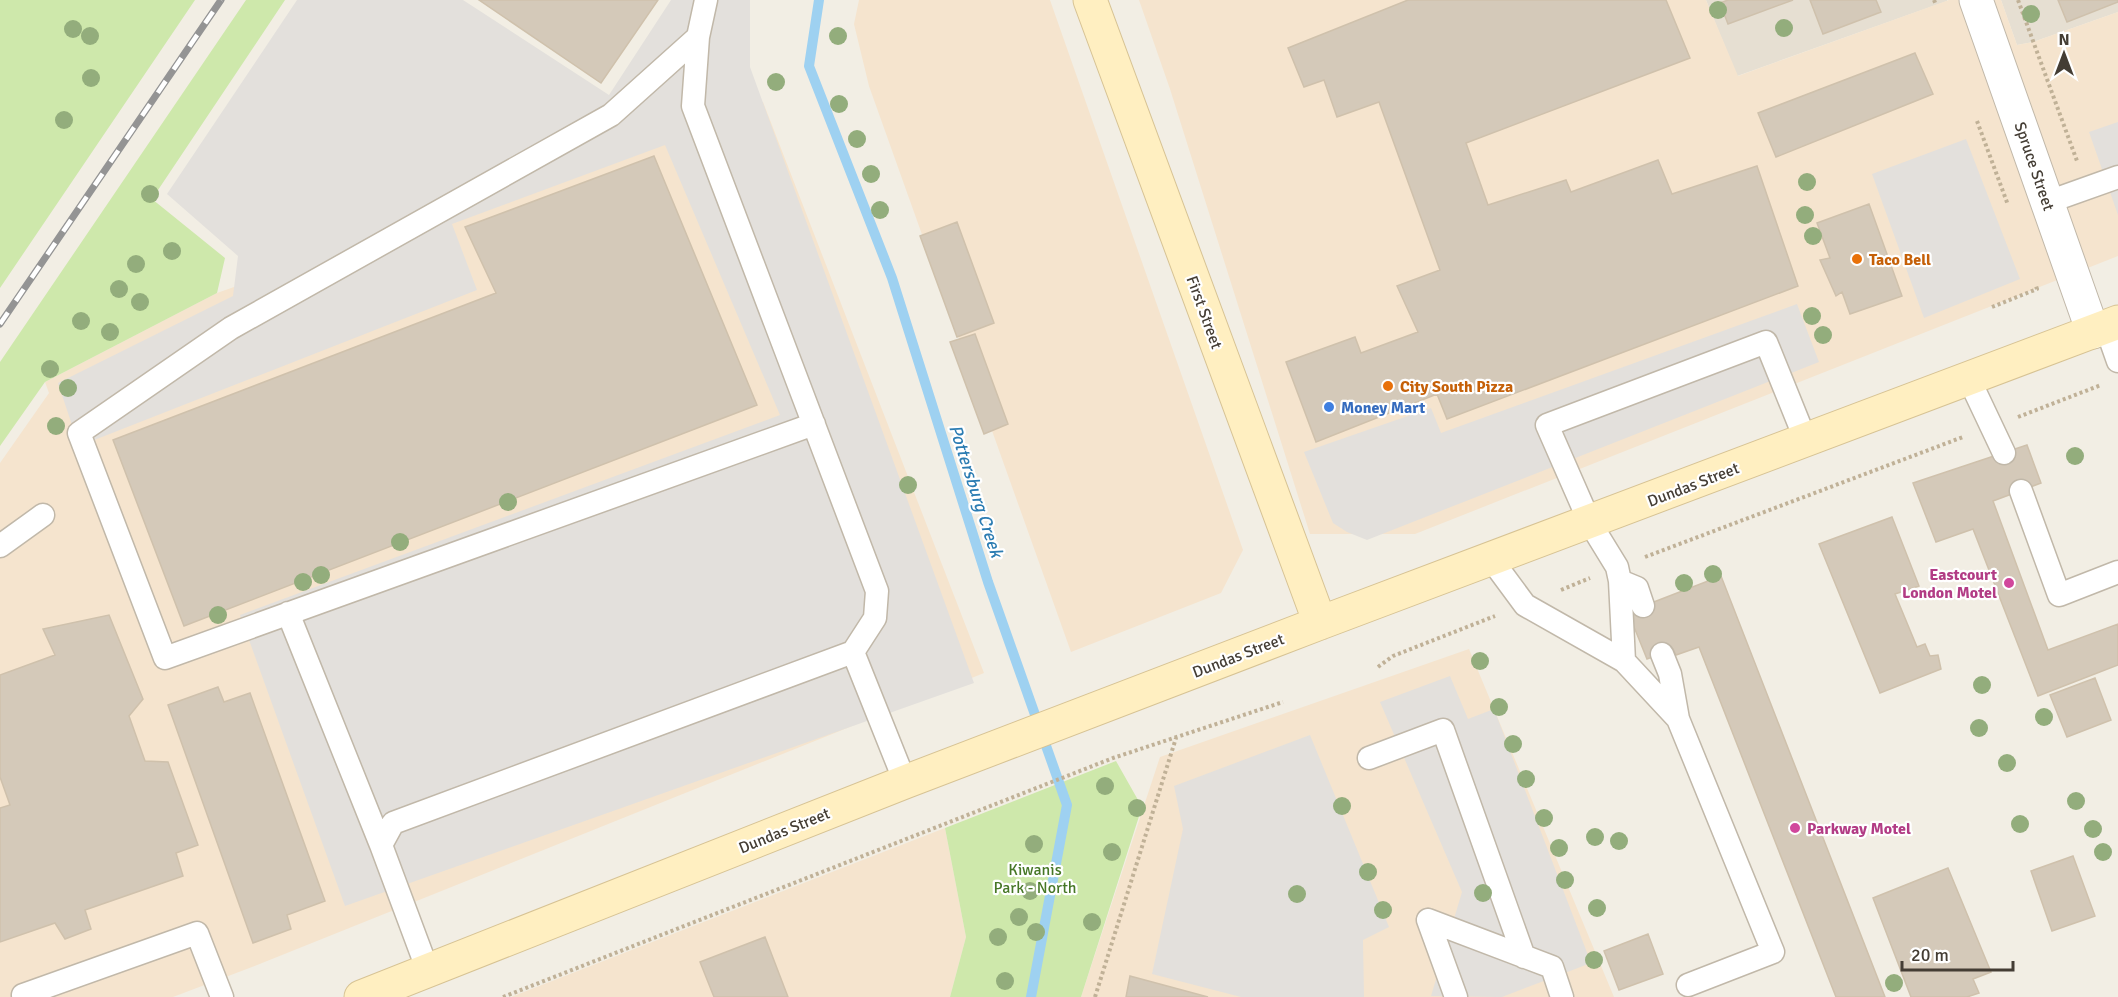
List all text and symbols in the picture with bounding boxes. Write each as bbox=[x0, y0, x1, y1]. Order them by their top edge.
north arrow bbox=[2034, 24, 2094, 84]
text: N bbox=[2058, 30, 2070, 50]
street label: Spruce Street bbox=[2010, 119, 2059, 214]
place label: Taco Bell bbox=[1869, 250, 1931, 270]
marker: Taco Bell bbox=[1850, 252, 1864, 266]
street label: First Street bbox=[1182, 273, 1227, 352]
place label: City South Pizza bbox=[1400, 377, 1513, 397]
marker: City South Pizza bbox=[1381, 379, 1395, 393]
place label: Money Mart bbox=[1341, 398, 1425, 418]
marker: Money Mart bbox=[1322, 400, 1336, 414]
water label: Pottersburg Creek bbox=[944, 422, 1008, 562]
street label: Dundas Street bbox=[1645, 458, 1742, 512]
place label: Eastcourt London Motel bbox=[1902, 565, 1997, 603]
marker: Eastcourt London Motel bbox=[2002, 576, 2016, 590]
street label: Dundas Street bbox=[1190, 629, 1287, 683]
street label: Dundas Street bbox=[736, 803, 833, 858]
place label: Parkway Motel bbox=[1807, 819, 1911, 839]
marker: Parkway Motel bbox=[1788, 821, 1802, 835]
park label: Kiwanis Park - North bbox=[993, 860, 1077, 898]
scale bar bbox=[1902, 934, 2013, 972]
text: 20 m bbox=[1911, 944, 1949, 966]

